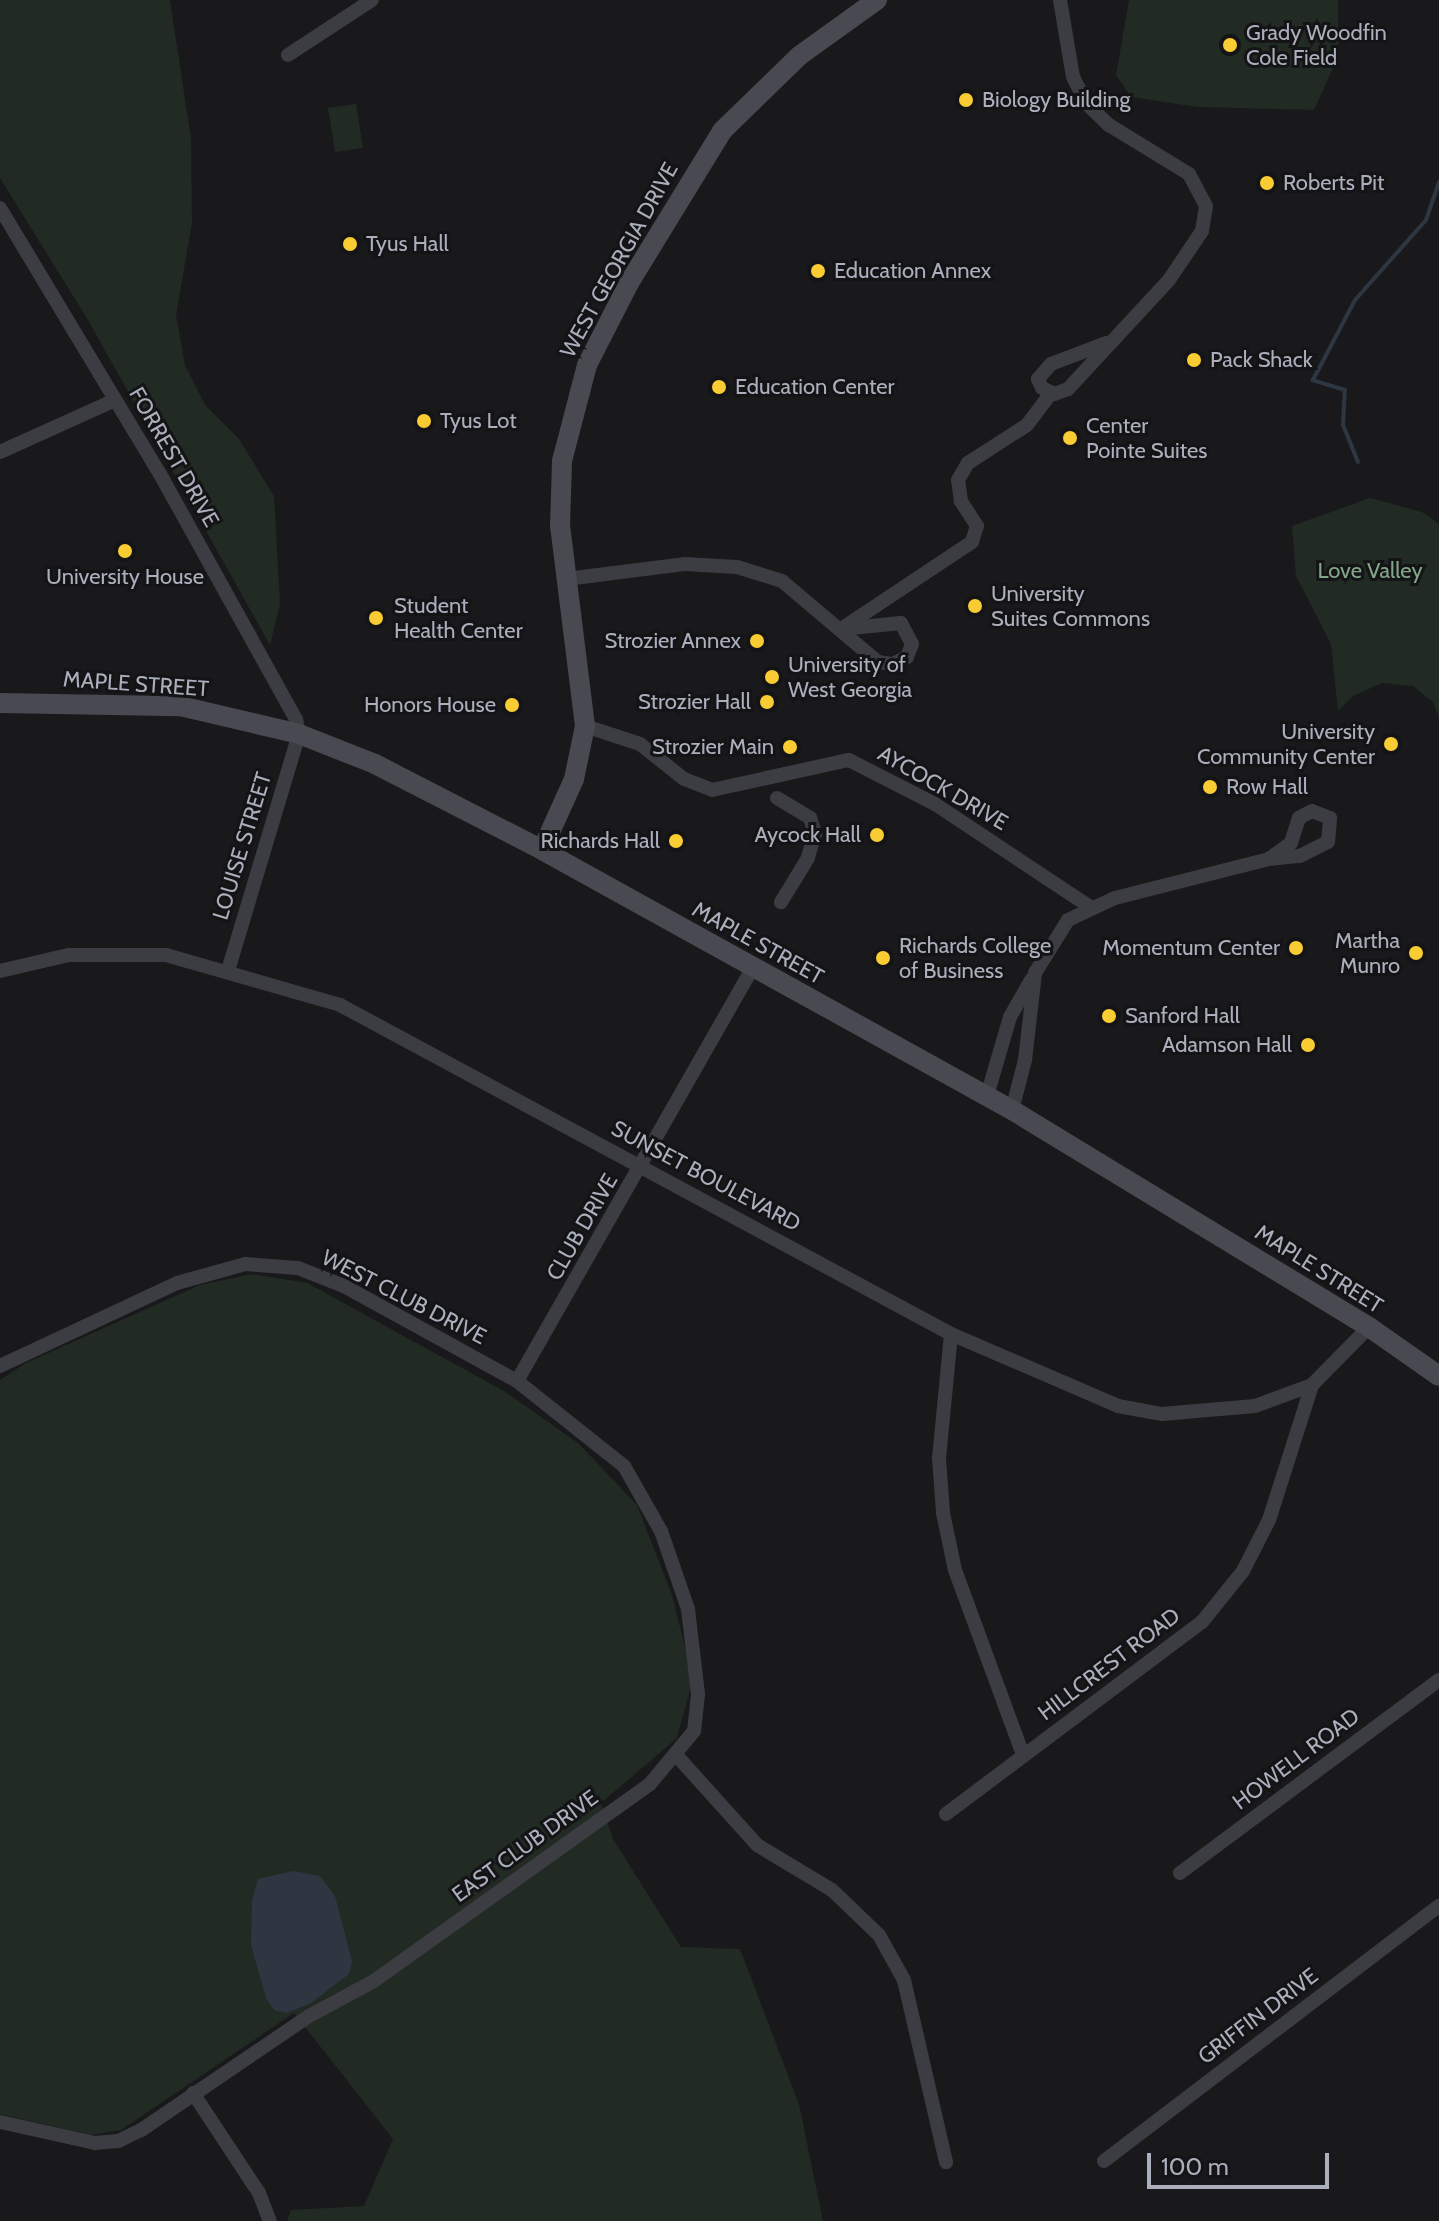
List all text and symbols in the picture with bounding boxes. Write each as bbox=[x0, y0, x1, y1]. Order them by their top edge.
place label: Grady Woodfin Cole Field bbox=[1246, 19, 1387, 70]
marker: Grady Woodfin Cole Field bbox=[1221, 36, 1239, 54]
place label: Biology Building bbox=[982, 87, 1130, 113]
marker: Biology Building bbox=[957, 91, 975, 109]
street label: WEST GEORGIA DRIVE bbox=[554, 158, 684, 362]
place label: Roberts Pit bbox=[1283, 170, 1384, 196]
marker: Roberts Pit bbox=[1258, 174, 1276, 192]
place label: Tyus Hall bbox=[366, 231, 449, 257]
marker: Tyus Hall bbox=[341, 235, 359, 253]
place label: Education Annex bbox=[834, 258, 991, 284]
marker: Education Annex bbox=[809, 262, 827, 280]
place label: Pack Shack bbox=[1210, 347, 1313, 373]
marker: Pack Shack bbox=[1185, 351, 1203, 369]
place label: Education Center bbox=[735, 374, 894, 400]
marker: Education Center bbox=[710, 378, 728, 396]
street label: FORREST DRIVE bbox=[123, 382, 225, 532]
place label: Tyus Lot bbox=[440, 408, 517, 434]
marker: Tyus Lot bbox=[415, 412, 433, 430]
place label: Center Pointe Suites bbox=[1086, 412, 1207, 464]
marker: Center Pointe Suites bbox=[1061, 429, 1079, 447]
marker: University House bbox=[116, 542, 134, 560]
park label: Love Valley bbox=[1317, 558, 1423, 584]
place label: University House bbox=[46, 564, 204, 590]
place label: University Suites Commons bbox=[991, 580, 1150, 632]
place label: Student Health Center bbox=[394, 592, 523, 644]
marker: University Suites Commons bbox=[966, 597, 984, 615]
marker: Student Health Center bbox=[365, 607, 387, 629]
place label: Strozier Annex bbox=[605, 628, 741, 654]
marker: Strozier Annex bbox=[748, 632, 766, 650]
place label: University of West Georgia bbox=[788, 651, 912, 702]
street label: MAPLE STREET bbox=[62, 666, 210, 702]
marker: University of West Georgia bbox=[763, 668, 781, 686]
place label: Strozier Hall bbox=[638, 689, 751, 715]
place label: Honors House bbox=[364, 692, 496, 718]
marker: Strozier Hall bbox=[758, 693, 776, 711]
marker: Honors House bbox=[503, 696, 521, 714]
place label: University Community Center bbox=[1197, 718, 1375, 770]
place label: Strozier Main bbox=[652, 734, 774, 760]
marker: University Community Center bbox=[1382, 735, 1400, 753]
marker: Strozier Main bbox=[781, 738, 799, 756]
street label: AYCOCK DRIVE bbox=[873, 740, 1013, 836]
street label: LOUISE STREET bbox=[207, 769, 277, 923]
place label: Row Hall bbox=[1226, 774, 1308, 800]
marker: Row Hall bbox=[1201, 778, 1219, 796]
place label: Aycock Hall bbox=[754, 822, 861, 848]
marker: Aycock Hall bbox=[868, 826, 886, 844]
place label: Richards Hall bbox=[541, 828, 660, 854]
marker: Richards Hall bbox=[667, 832, 685, 850]
street label: MAPLE STREET bbox=[688, 896, 828, 990]
place label: Martha Munro bbox=[1335, 927, 1400, 978]
place label: Richards College of Business bbox=[899, 932, 1051, 984]
place label: Momentum Center bbox=[1102, 935, 1280, 961]
marker: Momentum Center bbox=[1287, 939, 1305, 957]
marker: Martha Munro bbox=[1407, 944, 1425, 962]
marker: Richards College of Business bbox=[874, 949, 892, 967]
place label: Sanford Hall bbox=[1125, 1003, 1240, 1029]
marker: Sanford Hall bbox=[1100, 1007, 1118, 1025]
place label: Adamson Hall bbox=[1162, 1032, 1292, 1058]
marker: Adamson Hall bbox=[1299, 1036, 1317, 1054]
street label: SUNSET BOULEVARD bbox=[607, 1115, 805, 1237]
street label: CLUB DRIVE bbox=[541, 1169, 623, 1285]
street label: MAPLE STREET bbox=[1250, 1219, 1388, 1319]
street label: WEST CLUB DRIVE bbox=[317, 1244, 491, 1350]
street label: HILLCREST ROAD bbox=[1033, 1602, 1185, 1726]
street label: HOWELL ROAD bbox=[1227, 1703, 1365, 1815]
street label: EAST CLUB DRIVE bbox=[447, 1784, 603, 1908]
street label: GRIFFIN DRIVE bbox=[1193, 1962, 1323, 2070]
scale bar bbox=[1151, 2137, 1333, 2187]
text: 100 m bbox=[1161, 2152, 1229, 2181]

